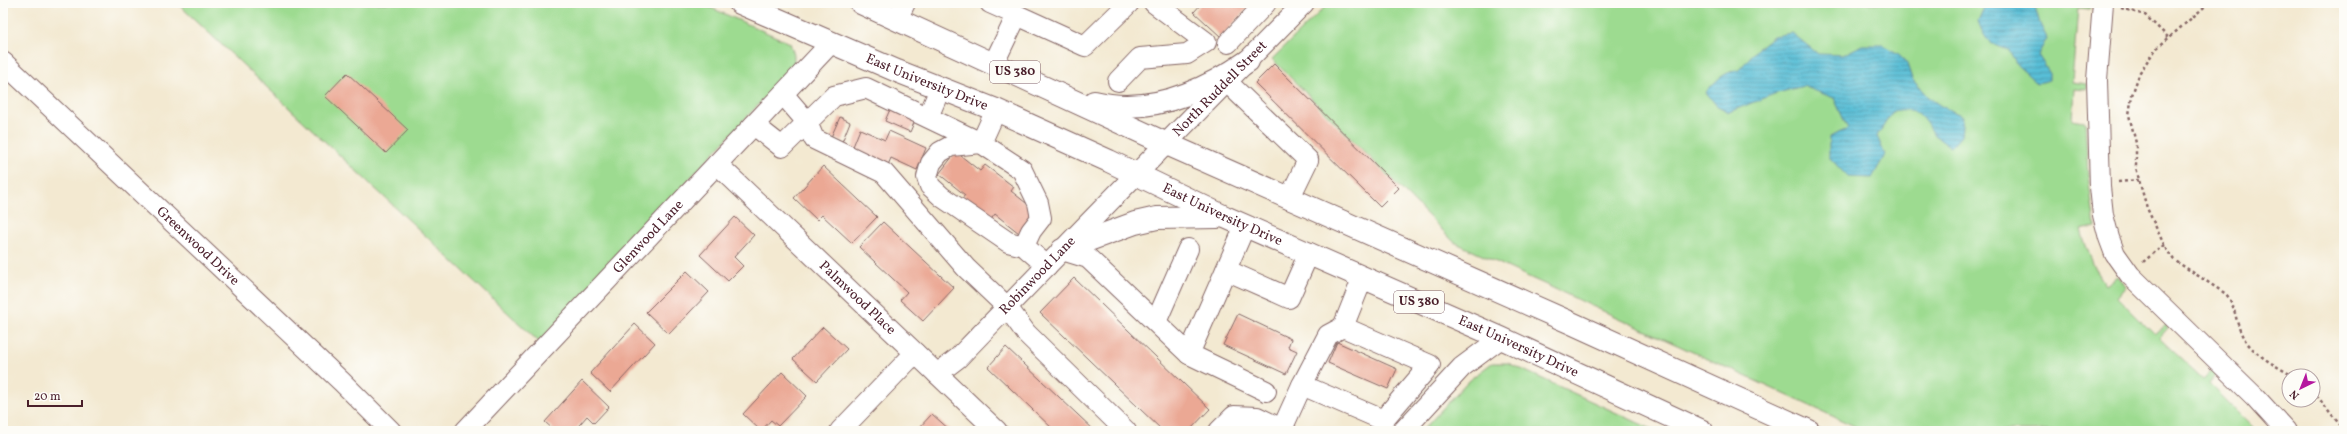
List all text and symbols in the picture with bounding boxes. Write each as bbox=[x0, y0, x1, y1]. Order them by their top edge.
street label: North Ruddell Street bbox=[1168, 36, 1271, 141]
street label: East University Drive bbox=[863, 49, 991, 116]
road number: US 380 bbox=[990, 61, 1040, 83]
street label: East University Drive bbox=[1159, 179, 1286, 251]
street label: Glenwood Lane bbox=[609, 195, 688, 278]
street label: Greenwood Drive bbox=[152, 202, 244, 290]
street label: Robinwood Lane bbox=[995, 232, 1080, 319]
street label: Palmwood Place bbox=[815, 257, 900, 339]
road number: US 380 bbox=[1394, 291, 1444, 313]
street label: East University Drive bbox=[1455, 311, 1582, 382]
north arrow bbox=[2281, 368, 2321, 408]
scale bar bbox=[28, 382, 82, 408]
text: N bbox=[2287, 386, 2303, 402]
text: 20 m bbox=[34, 389, 61, 405]

